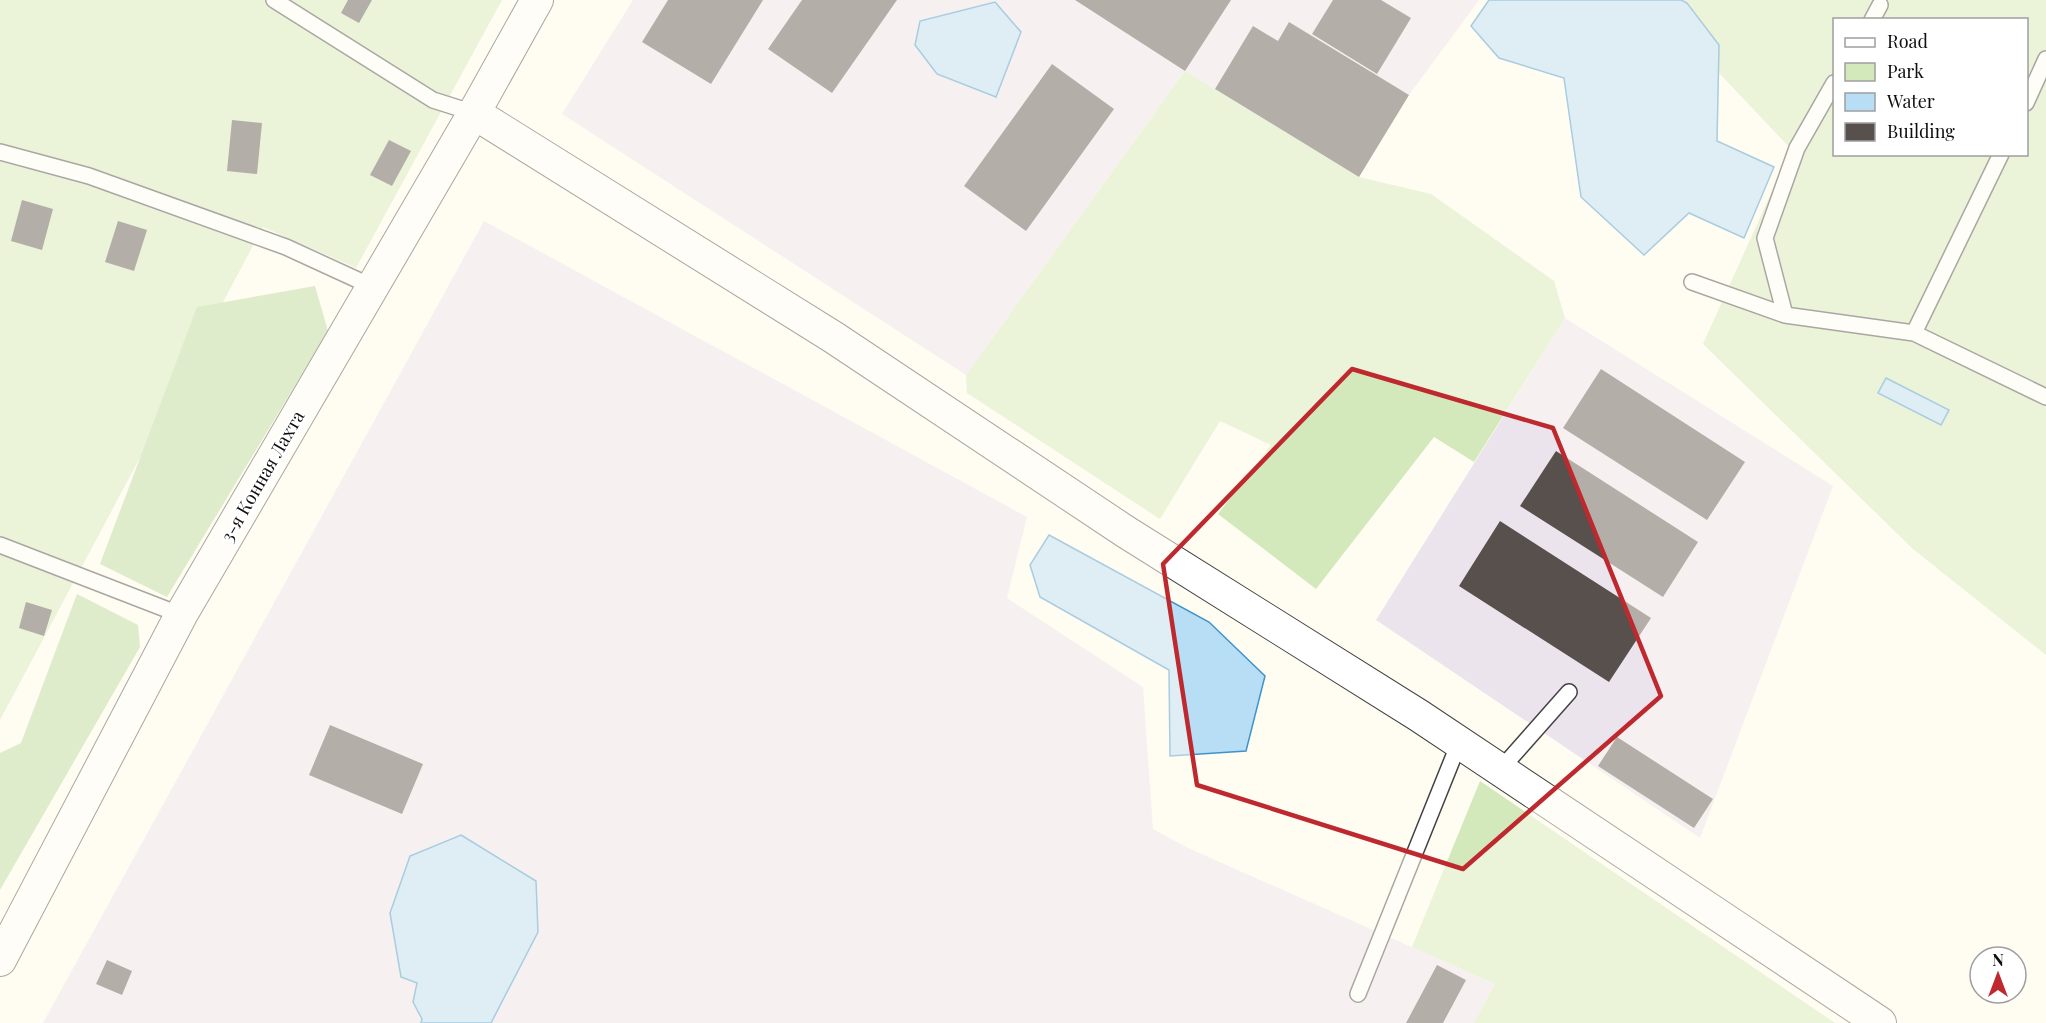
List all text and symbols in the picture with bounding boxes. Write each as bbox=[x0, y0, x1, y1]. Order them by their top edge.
legend bbox=[1833, 18, 2028, 156]
text: Road bbox=[1887, 29, 1928, 53]
text: Park bbox=[1887, 59, 1924, 83]
text: Water bbox=[1886, 89, 1935, 113]
text: Building bbox=[1887, 119, 1955, 143]
street label: 3-я Конная Лахта bbox=[215, 406, 309, 546]
north arrow bbox=[1968, 945, 2028, 1005]
text: N bbox=[1992, 949, 2004, 970]

